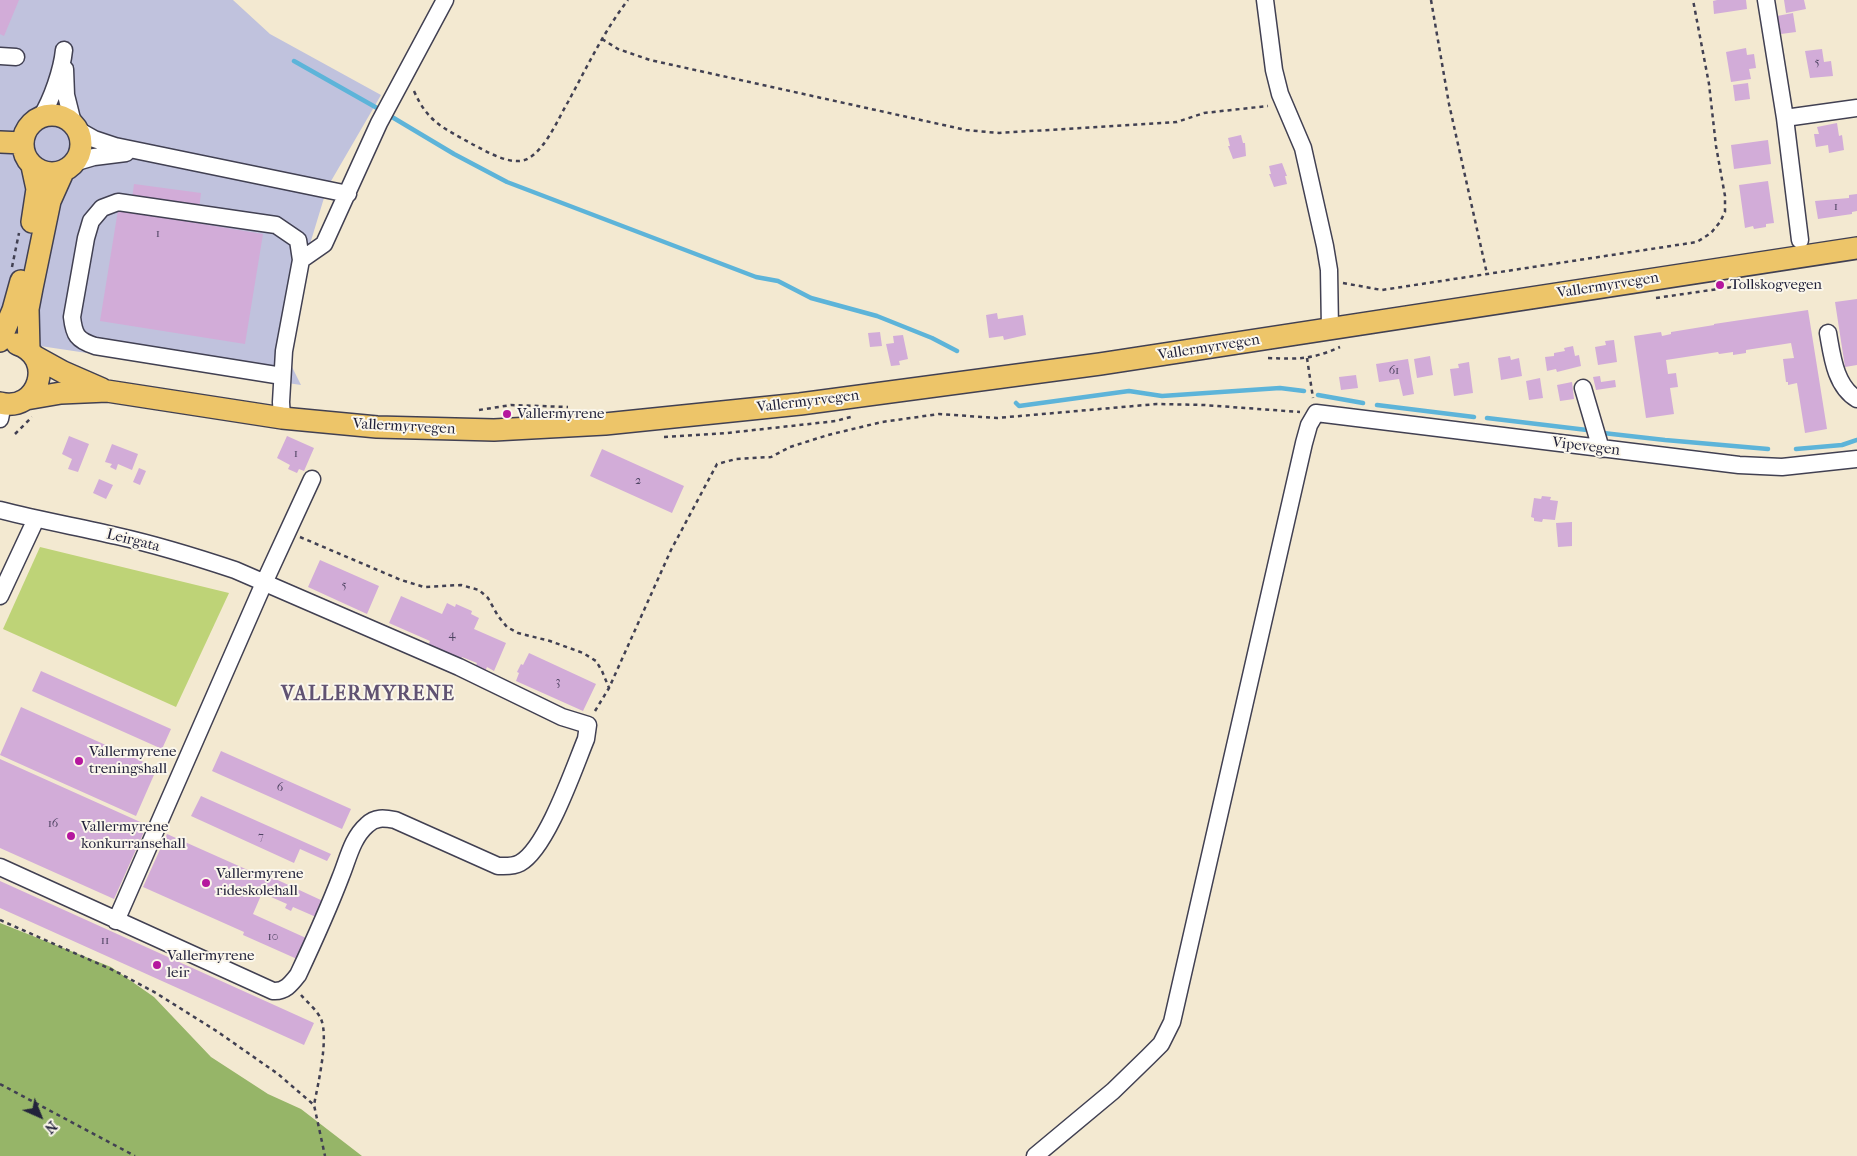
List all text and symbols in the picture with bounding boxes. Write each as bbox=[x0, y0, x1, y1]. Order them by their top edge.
house number: 5 bbox=[1814, 56, 1820, 70]
house number: 1 bbox=[1834, 200, 1838, 214]
house number: 1 bbox=[156, 227, 160, 241]
street label: Vallermyrvegen bbox=[1556, 269, 1660, 303]
place label: Tollskogvegen bbox=[1730, 276, 1822, 294]
marker: Tollskogvegen bbox=[1714, 279, 1726, 291]
street label: Vallermyrvegen bbox=[1157, 331, 1261, 365]
house number: 61 bbox=[1389, 364, 1399, 378]
street label: Vallermyrvegen bbox=[756, 387, 860, 417]
place label: Vallermyrene bbox=[517, 405, 605, 423]
marker: Vallermyrene bbox=[501, 408, 513, 420]
street label: Vallermyrvegen bbox=[352, 415, 456, 439]
street label: Vipevegen bbox=[1551, 434, 1621, 460]
house number: 1 bbox=[294, 447, 298, 461]
house number: 2 bbox=[635, 474, 641, 488]
street label: Leirgata bbox=[104, 526, 162, 556]
house number: 5 bbox=[341, 579, 347, 593]
house number: 4 bbox=[448, 628, 456, 642]
house number: 3 bbox=[556, 675, 560, 689]
district label: VALLERMYRENE bbox=[280, 683, 456, 707]
place label: Vallermyrene treningshall bbox=[89, 743, 177, 778]
marker: Vallermyrene treningshall bbox=[73, 755, 85, 767]
house number: 6 bbox=[277, 781, 283, 795]
house number: 16 bbox=[48, 817, 58, 831]
place label: Vallermyrene konkurransehall bbox=[81, 818, 186, 853]
marker: Vallermyrene konkurransehall bbox=[65, 830, 77, 842]
house number: 7 bbox=[258, 830, 264, 844]
place label: Vallermyrene rideskolehall bbox=[216, 865, 304, 900]
marker: Vallermyrene rideskolehall bbox=[200, 877, 212, 889]
house number: 10 bbox=[268, 930, 278, 944]
house number: 11 bbox=[101, 934, 109, 948]
place label: Vallermyrene leir bbox=[167, 947, 255, 982]
marker: Vallermyrene leir bbox=[151, 959, 163, 971]
north arrow bbox=[15, 1091, 65, 1141]
text: N bbox=[41, 1117, 60, 1137]

